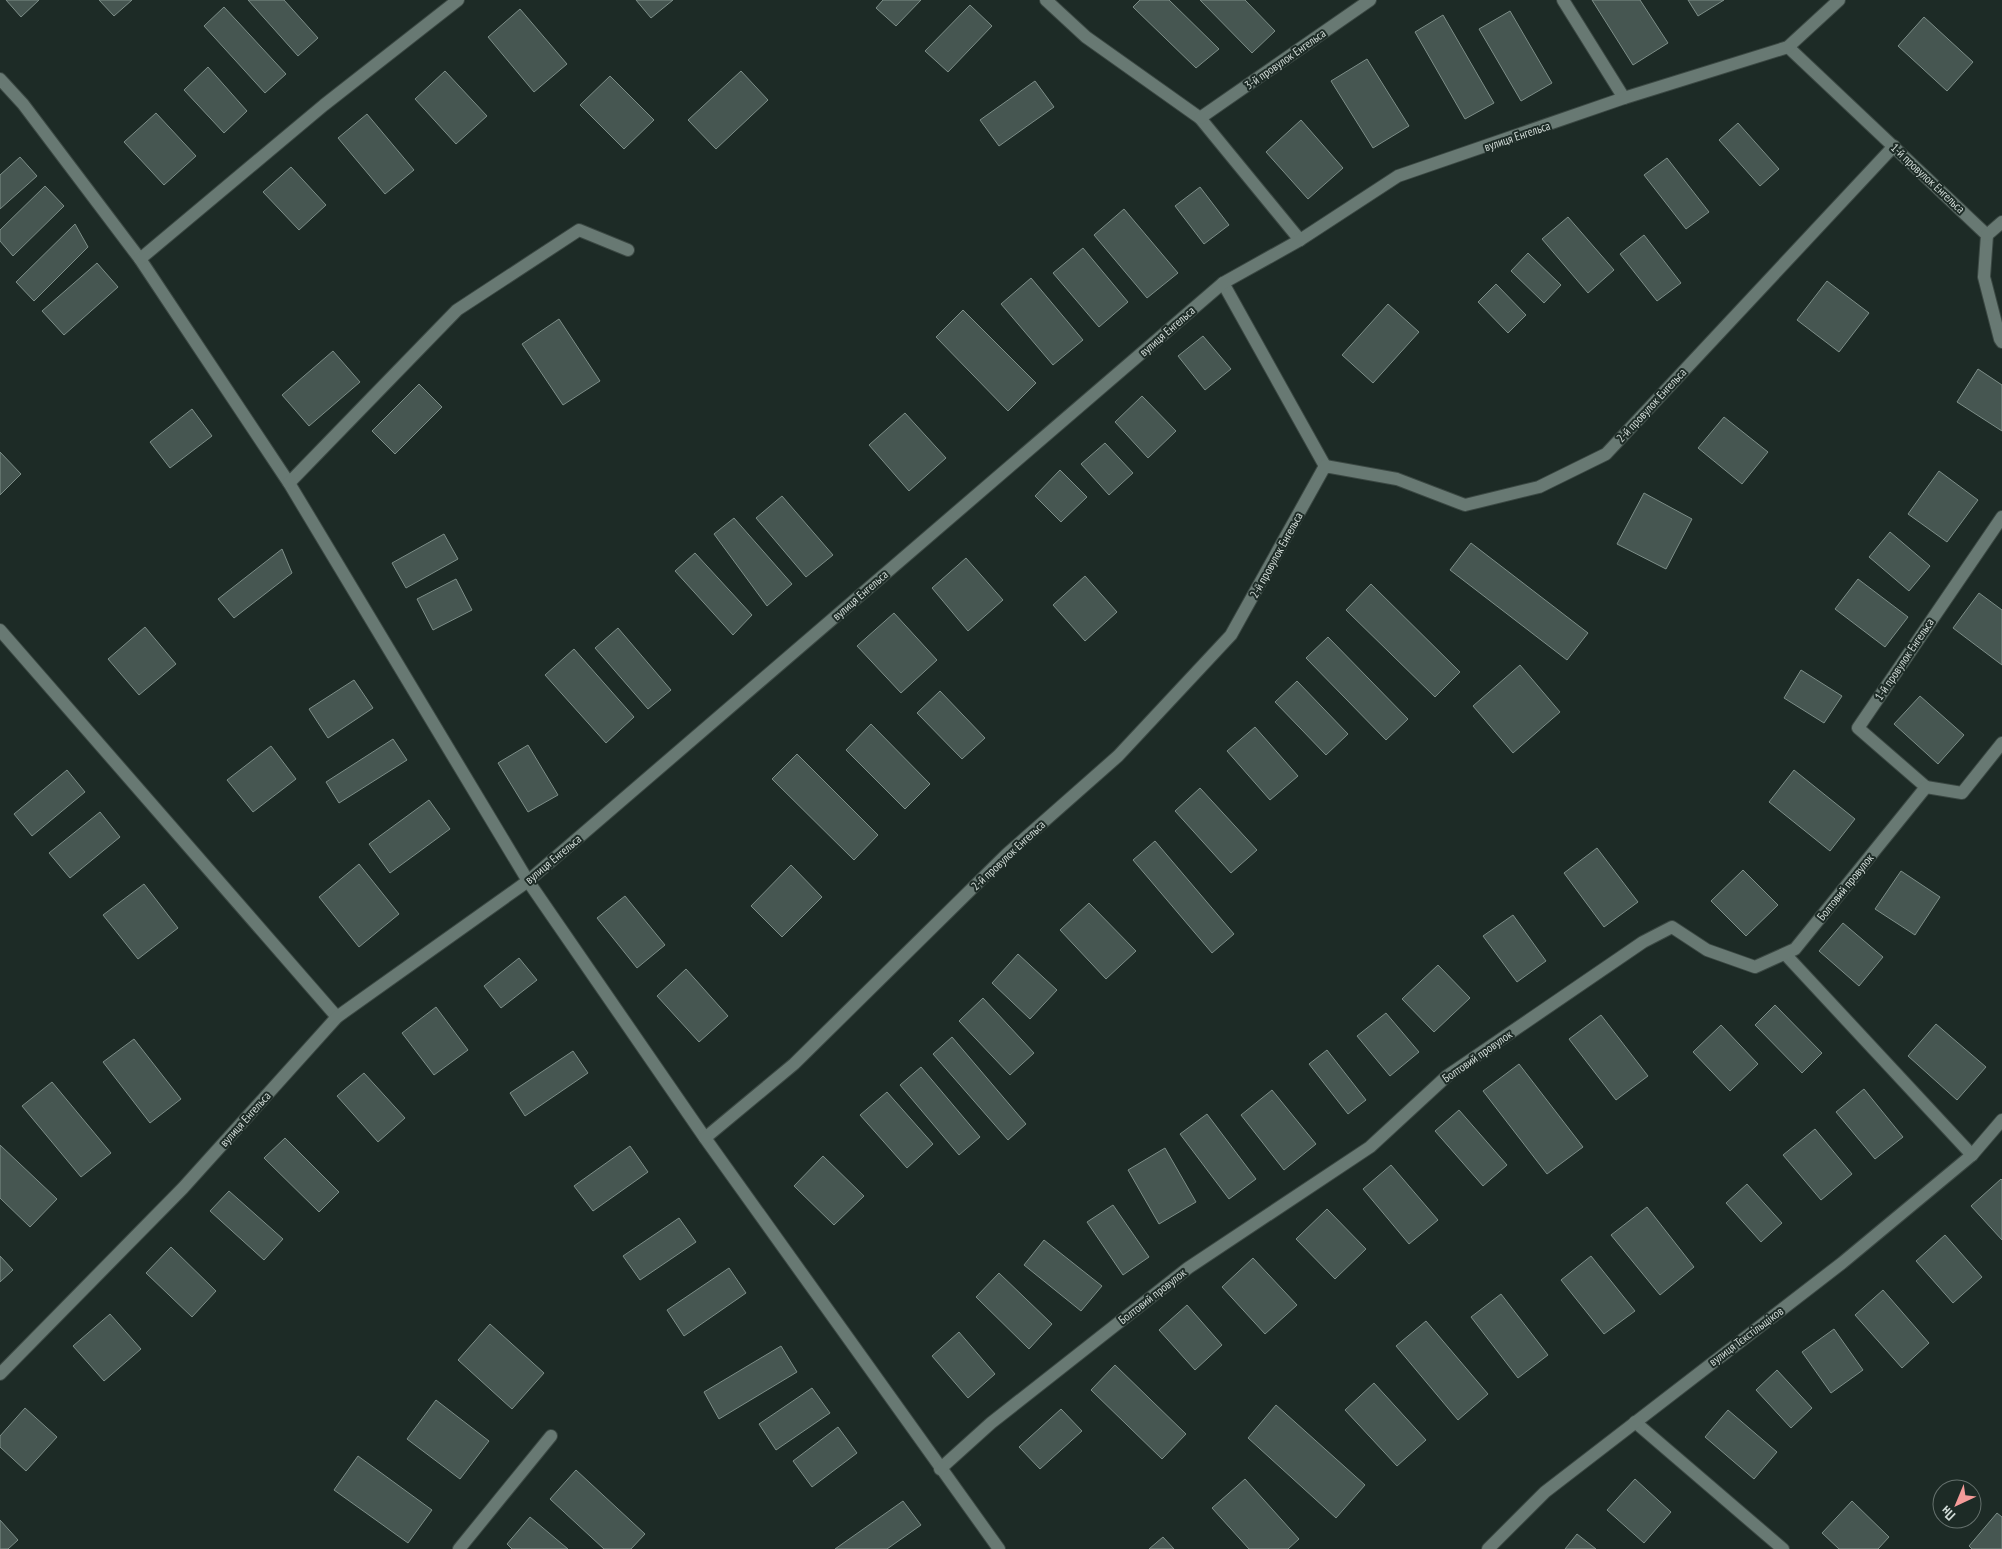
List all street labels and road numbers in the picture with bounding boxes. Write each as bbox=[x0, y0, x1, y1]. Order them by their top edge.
street label: 3-й провулок Енгельса bbox=[1242, 25, 1329, 93]
street label: вулиця Енгельса bbox=[1482, 118, 1552, 154]
street label: 1-й провулок Енгельса bbox=[1888, 140, 1968, 216]
street label: вулиця Енгельса bbox=[1136, 303, 1198, 359]
street label: 2-й провулок Енгельса bbox=[1613, 365, 1689, 445]
street label: 2-й провулок Енгельса bbox=[1246, 509, 1306, 600]
street label: вулиця Енгельса bbox=[829, 567, 891, 623]
street label: 1-й провулок Енгельса bbox=[1871, 615, 1937, 703]
street label: 2-й провулок Енгельса bbox=[968, 817, 1048, 893]
street label: вулиця Енгельса bbox=[522, 831, 584, 887]
street label: Болтовий провулок bbox=[1813, 850, 1877, 923]
street label: Болтовий провулок bbox=[1439, 1026, 1515, 1086]
street label: вулиця Енгельса bbox=[216, 1088, 274, 1150]
street label: Болтовий провулок bbox=[1115, 1265, 1189, 1327]
street label: вулиця Тєкстільщіков bbox=[1706, 1303, 1786, 1369]

